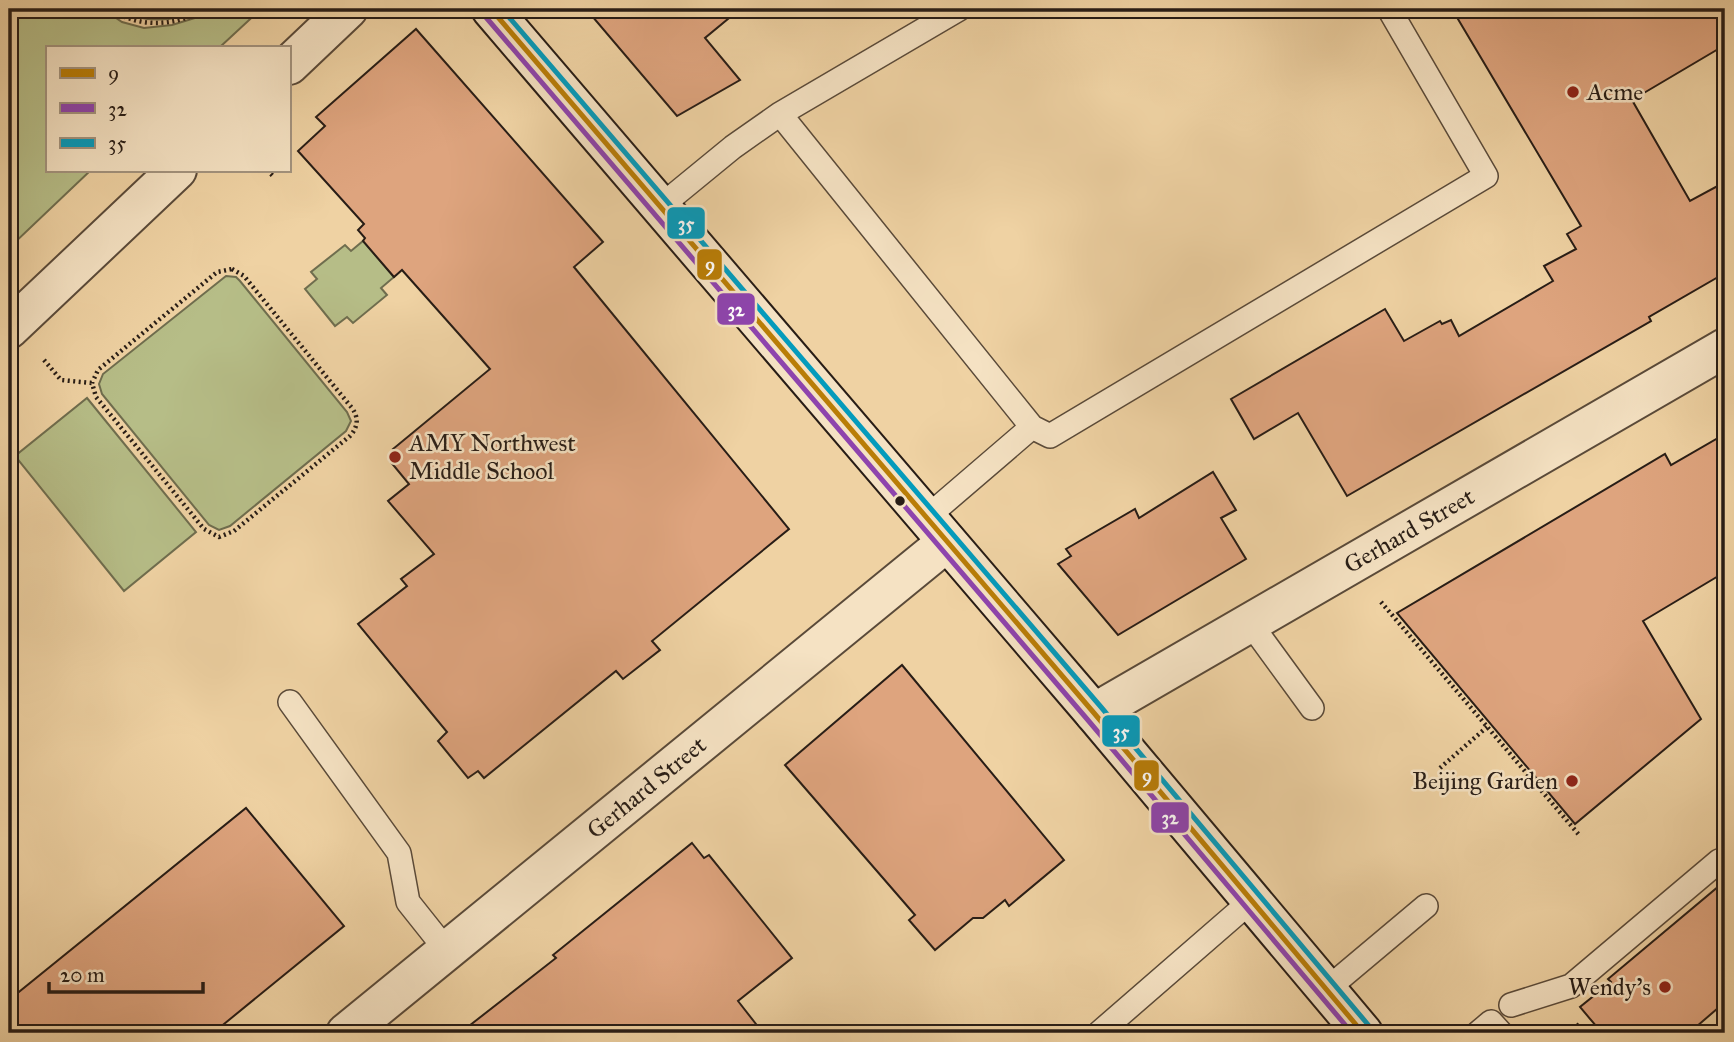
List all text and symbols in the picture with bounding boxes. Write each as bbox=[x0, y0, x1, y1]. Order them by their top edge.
legend bbox=[46, 46, 290, 172]
text: 9 bbox=[108, 60, 119, 86]
place label: Acme bbox=[1586, 77, 1643, 107]
marker: Acme bbox=[1565, 84, 1581, 100]
text: 32 bbox=[108, 96, 127, 122]
text: 35 bbox=[108, 130, 126, 156]
line badge: 35 bbox=[666, 206, 706, 240]
text: 35 bbox=[678, 212, 694, 236]
line badge: 9 bbox=[696, 248, 723, 281]
text: 9 bbox=[705, 253, 715, 277]
line badge: 32 bbox=[716, 292, 756, 326]
text: 32 bbox=[728, 298, 745, 322]
place label: AMY Northwest Middle School bbox=[408, 428, 576, 486]
marker: AMY Northwest Middle School bbox=[387, 449, 403, 465]
street label: Gerhard Street bbox=[1339, 481, 1480, 580]
unlabelled marker bbox=[893, 494, 907, 508]
line badge: 35 bbox=[1101, 714, 1141, 748]
text: 35 bbox=[1113, 720, 1129, 744]
street label: Gerhard Street bbox=[581, 730, 713, 845]
line badge: 9 bbox=[1133, 759, 1160, 792]
text: 9 bbox=[1142, 764, 1152, 788]
place label: Beijing Garden bbox=[1412, 766, 1558, 796]
marker: Beijing Garden bbox=[1564, 773, 1580, 789]
line badge: 32 bbox=[1150, 801, 1190, 834]
text: 32 bbox=[1162, 806, 1179, 830]
scale bar bbox=[49, 951, 203, 995]
text: 20 m bbox=[60, 962, 105, 988]
place label: Wendy's bbox=[1568, 972, 1651, 1002]
marker: Wendy's bbox=[1657, 979, 1673, 995]

